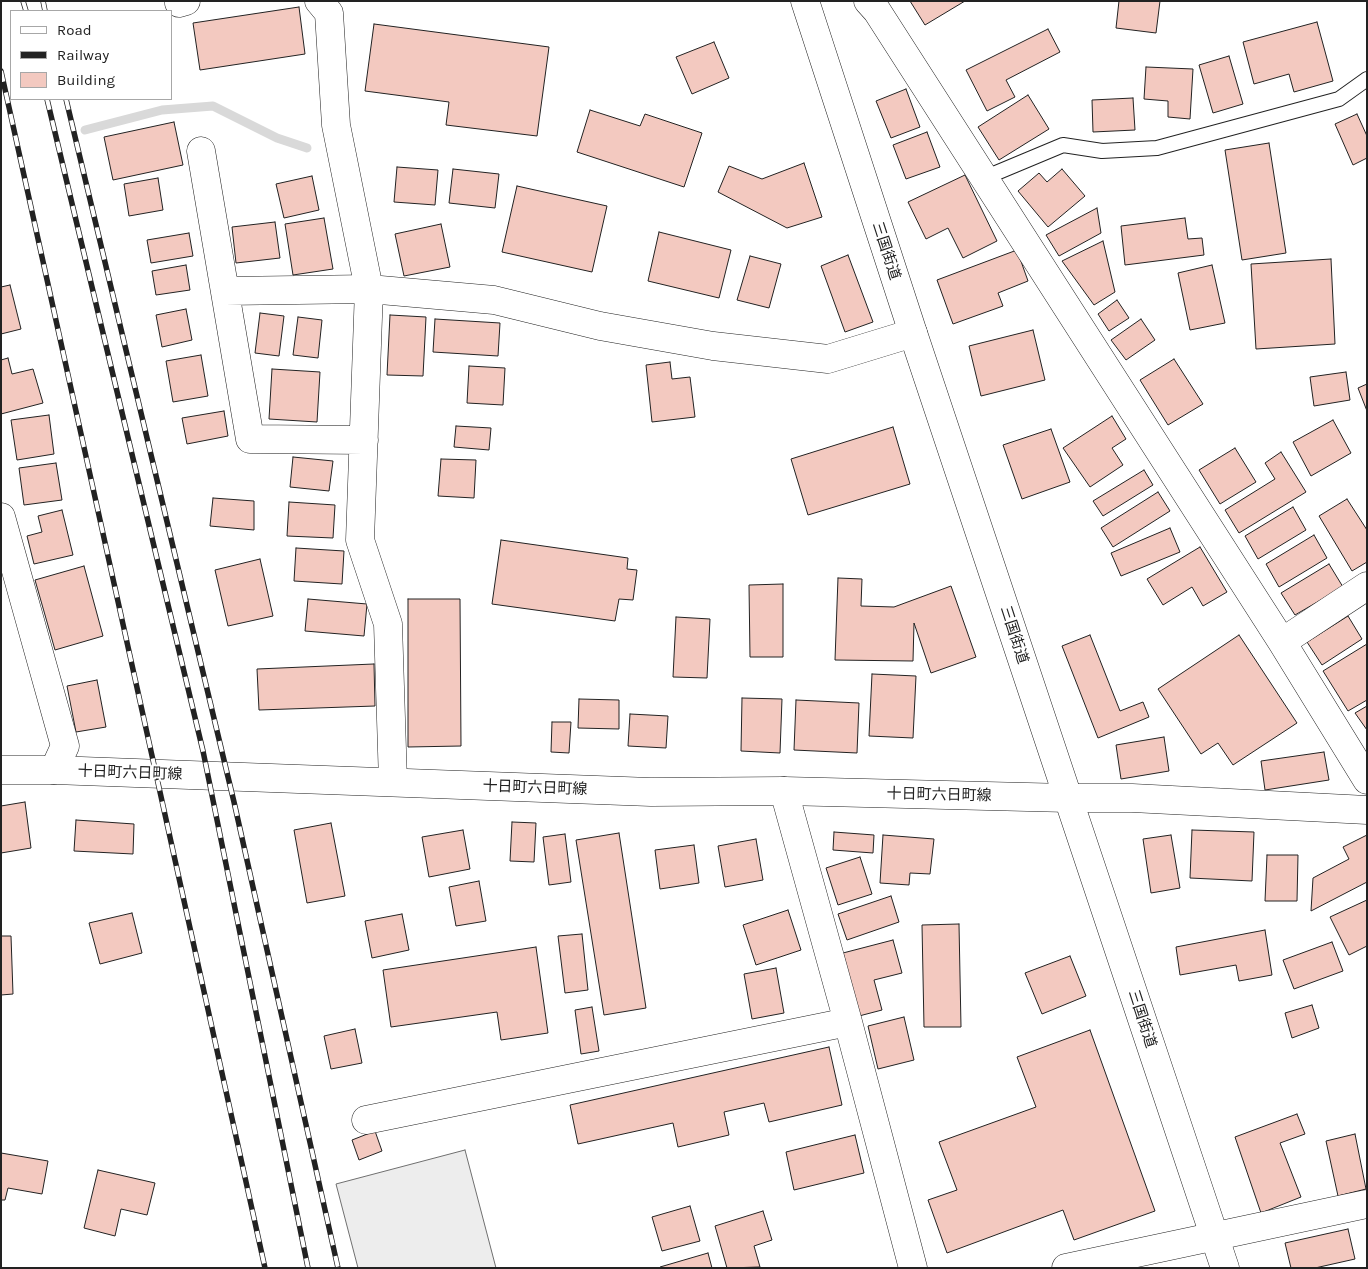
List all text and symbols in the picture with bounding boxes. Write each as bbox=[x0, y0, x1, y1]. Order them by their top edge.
legend bbox=[10, 10, 172, 100]
text: Road bbox=[57, 21, 92, 39]
text: Railway bbox=[57, 46, 109, 64]
text: Building bbox=[57, 71, 115, 89]
street label: 三国街道 bbox=[868, 220, 904, 282]
street label: 三国街道 bbox=[996, 604, 1032, 666]
street label: 十日町六日町線 bbox=[77, 762, 183, 784]
street label: 十日町六日町線 bbox=[482, 777, 588, 799]
street label: 十日町六日町線 bbox=[886, 785, 992, 805]
street label: 三国街道 bbox=[1124, 988, 1160, 1050]

